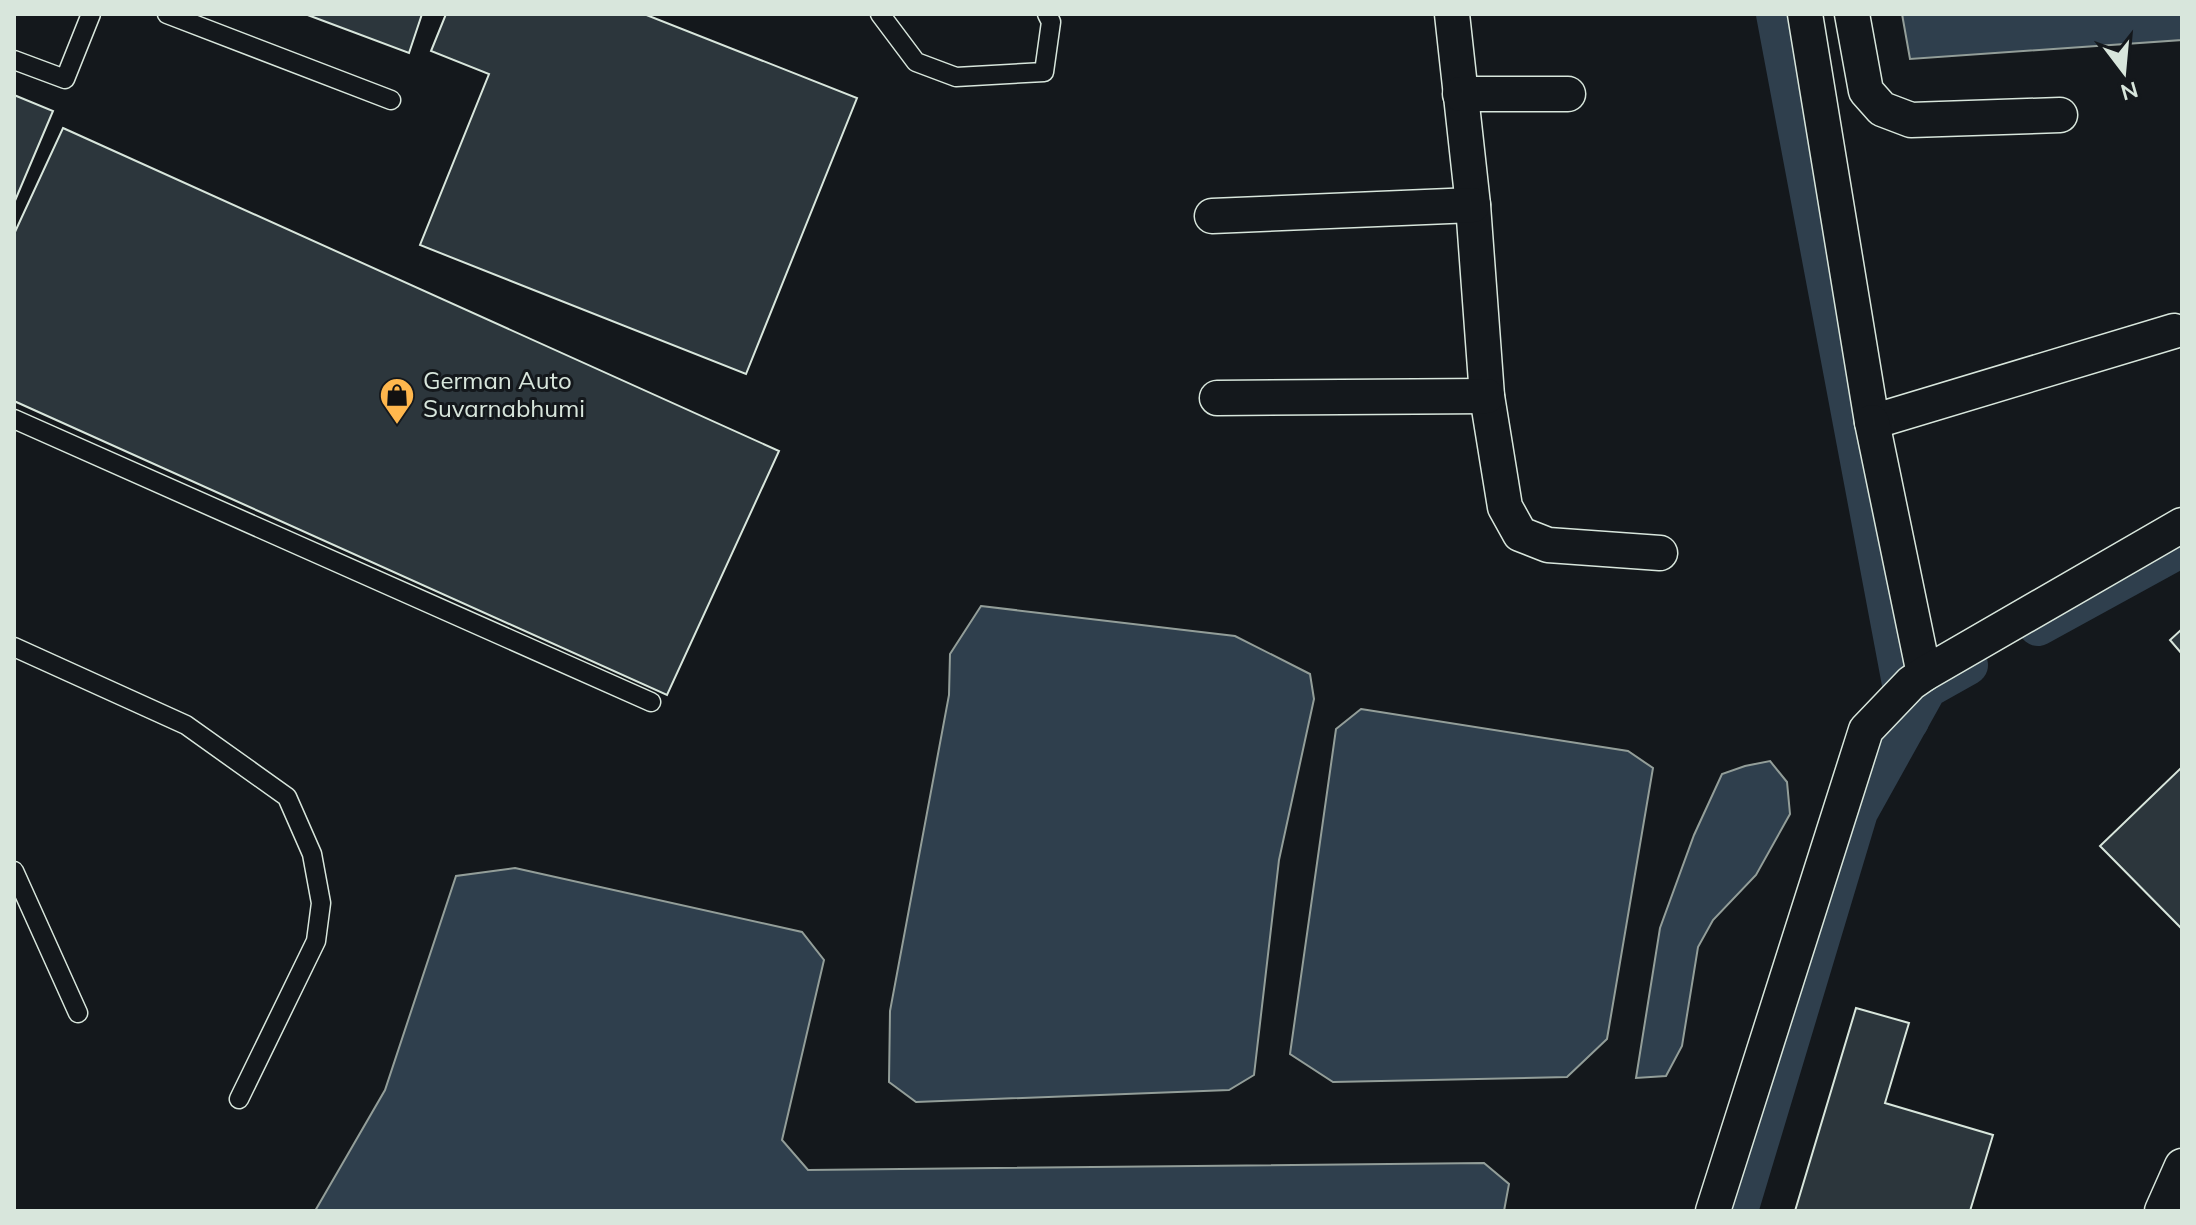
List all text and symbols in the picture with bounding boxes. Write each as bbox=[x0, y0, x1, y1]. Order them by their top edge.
north arrow bbox=[2084, 32, 2164, 112]
text: N bbox=[2118, 75, 2141, 107]
place label: German Auto Suvarnabhumi bbox=[423, 365, 585, 423]
shop icon: German Auto Suvarnabhumi bbox=[378, 376, 416, 426]

